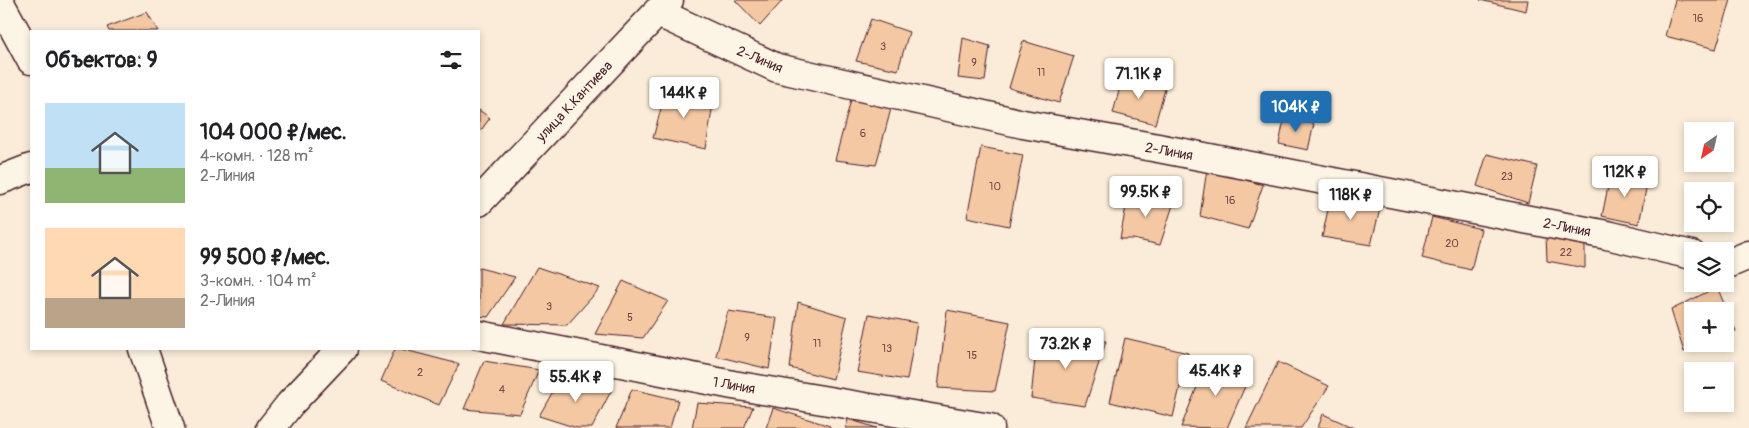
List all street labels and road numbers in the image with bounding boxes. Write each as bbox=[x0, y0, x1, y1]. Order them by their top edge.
street label: 2-Линия bbox=[734, 42, 785, 77]
street label: улица К.Кантиева bbox=[532, 57, 616, 146]
street label: 2-Линия bbox=[1144, 139, 1194, 164]
street label: 2-Линия bbox=[1542, 215, 1592, 240]
street label: 1 Линия bbox=[711, 373, 757, 398]

